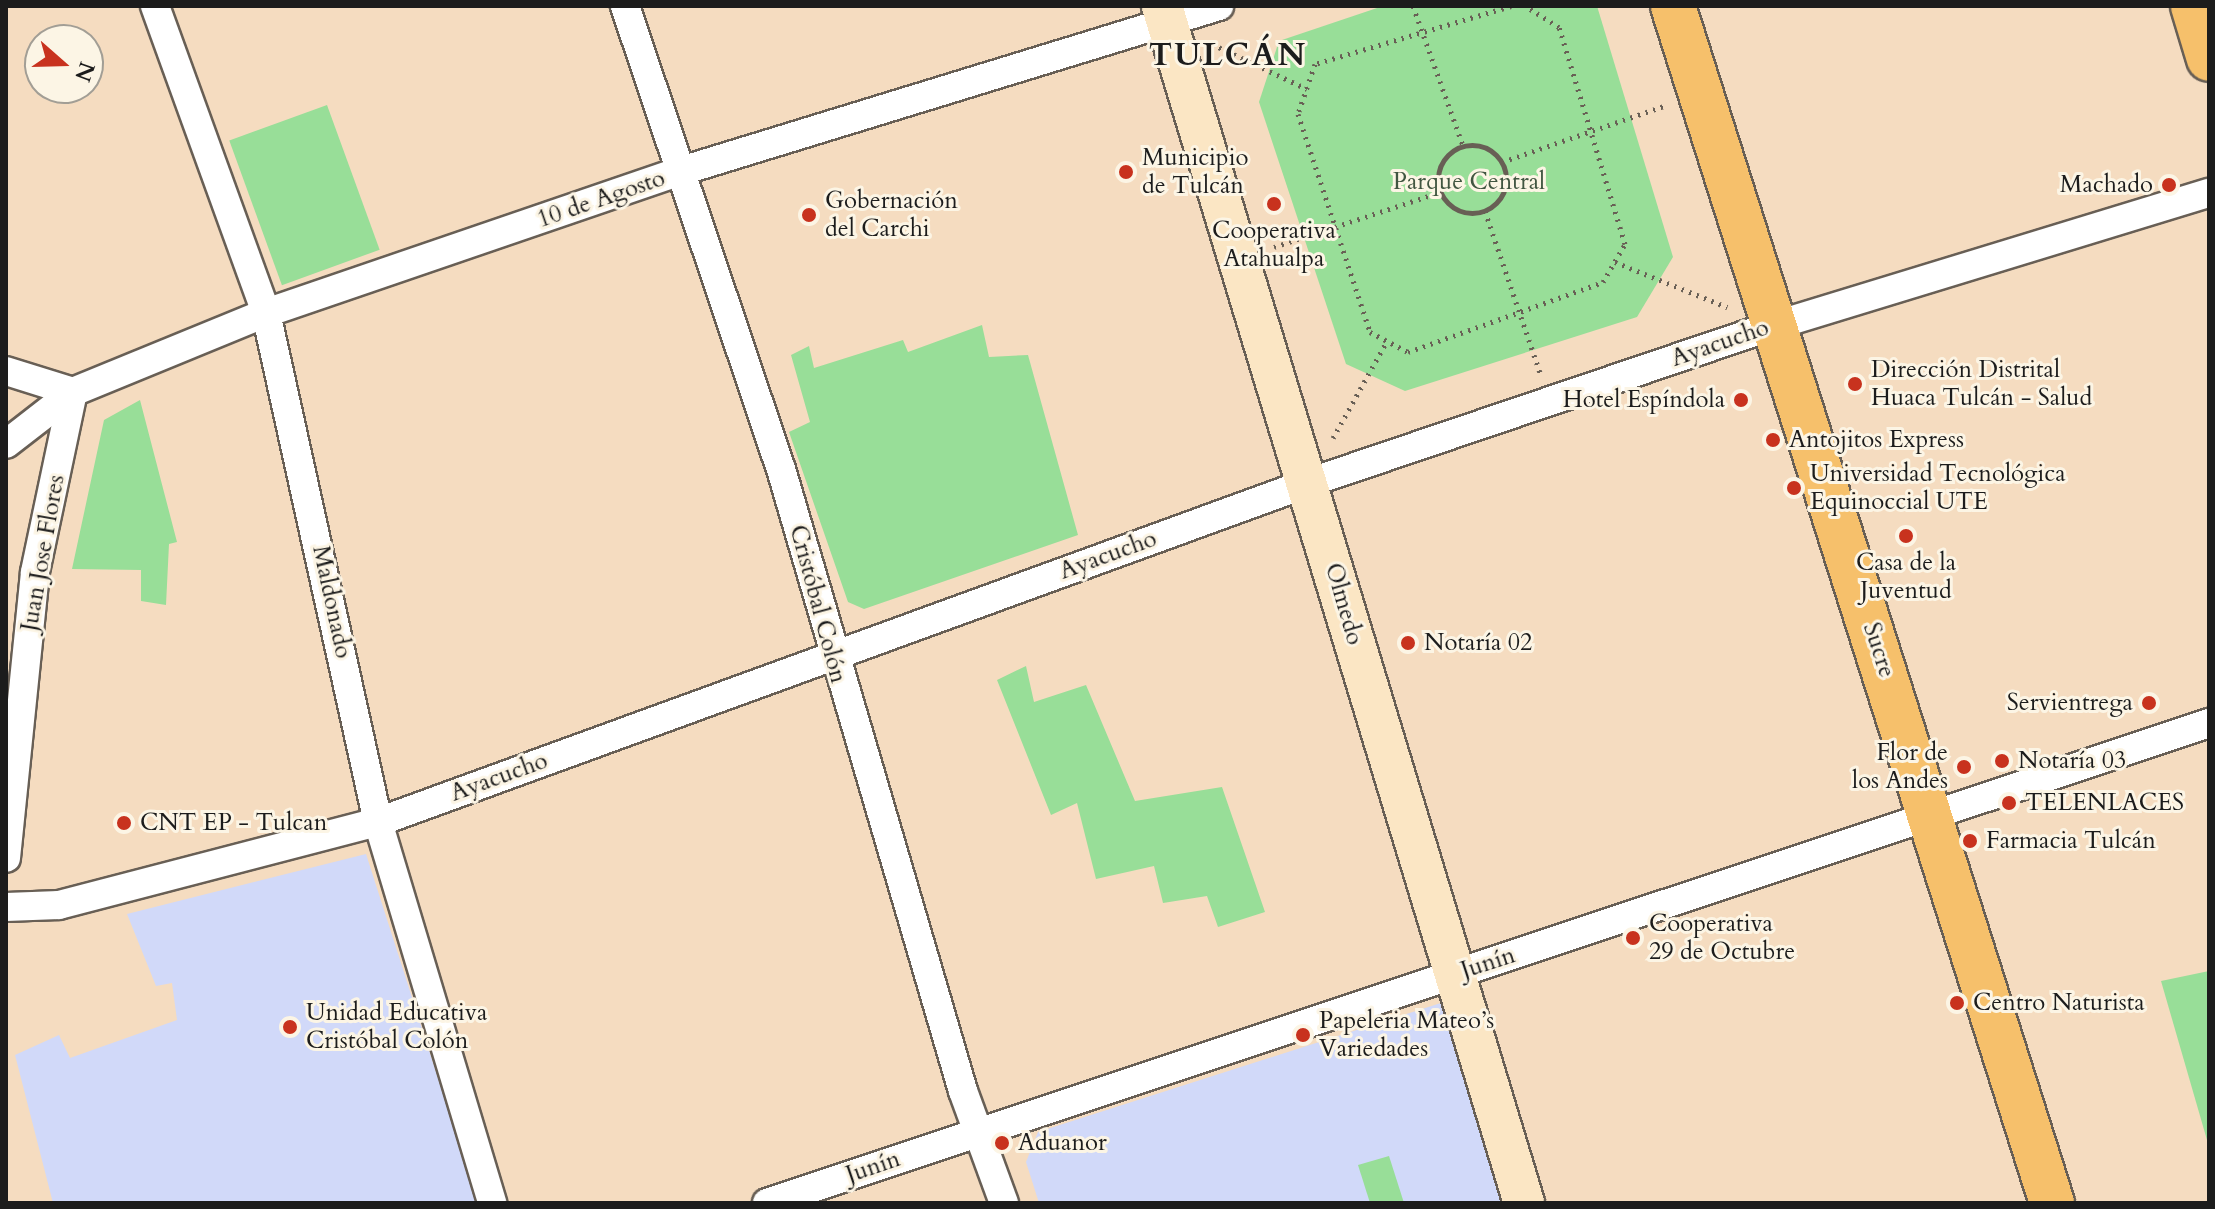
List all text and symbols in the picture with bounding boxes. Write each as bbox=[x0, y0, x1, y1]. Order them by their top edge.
north arrow bbox=[24, 24, 104, 104]
district label: TULCÁN bbox=[1149, 36, 1307, 74]
text: N bbox=[67, 57, 102, 86]
place label: Municipio de Tulcán bbox=[1142, 144, 1248, 200]
marker: Municipio de Tulcán bbox=[1117, 163, 1135, 181]
street label: 10 de Agosto bbox=[533, 164, 669, 234]
park label: Parque Central bbox=[1393, 168, 1545, 196]
place label: Machado bbox=[2060, 171, 2153, 199]
marker: Machado bbox=[2160, 176, 2178, 194]
place label: Gobernación del Carchi bbox=[825, 187, 958, 243]
marker: Cooperativa Atahualpa bbox=[1265, 195, 1283, 213]
marker: Gobernación del Carchi bbox=[800, 206, 818, 224]
place label: Cooperativa Atahualpa bbox=[1212, 217, 1336, 273]
street label: Ayacucho bbox=[1667, 313, 1773, 373]
place label: Dirección Distrital Huaca Tulcán - Salud bbox=[1871, 356, 2092, 412]
marker: Dirección Distrital Huaca Tulcán - Salud bbox=[1846, 375, 1864, 393]
place label: Hotel Espíndola bbox=[1563, 386, 1725, 414]
marker: Hotel Espíndola bbox=[1732, 391, 1750, 409]
place label: Antojitos Express bbox=[1789, 426, 1964, 454]
marker: Antojitos Express bbox=[1764, 431, 1782, 449]
place label: Universidad Tecnológica Equinoccial UTE bbox=[1810, 460, 2066, 516]
street label: Juan Jose Flores bbox=[15, 472, 71, 634]
marker: Universidad Tecnológica Equinoccial UTE bbox=[1785, 479, 1803, 497]
street label: Cristóbal Colón bbox=[783, 522, 853, 686]
street label: Ayacucho bbox=[1055, 524, 1161, 586]
marker: Casa de la Juventud bbox=[1897, 527, 1915, 545]
street label: Maldonado bbox=[306, 543, 358, 661]
place label: Casa de la Juventud bbox=[1856, 549, 1956, 605]
street label: Olmedo bbox=[1319, 560, 1369, 648]
street label: Sucre bbox=[1857, 619, 1901, 681]
place label: Notaría 02 bbox=[1424, 629, 1532, 657]
marker: Notaría 02 bbox=[1399, 634, 1417, 652]
place label: Servientrega bbox=[2007, 689, 2133, 717]
marker: Servientrega bbox=[2140, 694, 2158, 712]
place label: Flor de los Andes bbox=[1852, 739, 1948, 795]
street label: Ayacucho bbox=[446, 746, 552, 808]
place label: Notaría 03 bbox=[2018, 747, 2126, 775]
marker: Notaría 03 bbox=[1993, 752, 2011, 770]
marker: Flor de los Andes bbox=[1955, 758, 1973, 776]
place label: TELENLACES bbox=[2025, 789, 2184, 817]
marker: TELENLACES bbox=[2000, 794, 2018, 812]
place label: CNT EP - Tulcan bbox=[140, 809, 327, 837]
marker: CNT EP - Tulcan bbox=[115, 814, 133, 832]
place label: Farmacia Tulcán bbox=[1986, 827, 2156, 855]
marker: Farmacia Tulcán bbox=[1961, 832, 1979, 850]
place label: Cooperativa 29 de Octubre bbox=[1649, 910, 1795, 966]
marker: Cooperativa 29 de Octubre bbox=[1624, 929, 1642, 947]
street label: Junín bbox=[1457, 941, 1519, 985]
place label: Centro Naturista bbox=[1973, 989, 2145, 1017]
marker: Centro Naturista bbox=[1948, 994, 1966, 1012]
place label: Unidad Educativa Cristóbal Colón bbox=[306, 999, 487, 1055]
place label: Papeleria Mateo’s Variedades bbox=[1319, 1007, 1494, 1063]
marker: Unidad Educativa Cristóbal Colón bbox=[281, 1018, 299, 1036]
marker: Papeleria Mateo’s Variedades bbox=[1294, 1026, 1312, 1044]
place label: Aduanor bbox=[1018, 1129, 1107, 1157]
marker: Aduanor bbox=[993, 1134, 1011, 1152]
street label: Junín bbox=[842, 1144, 904, 1190]

